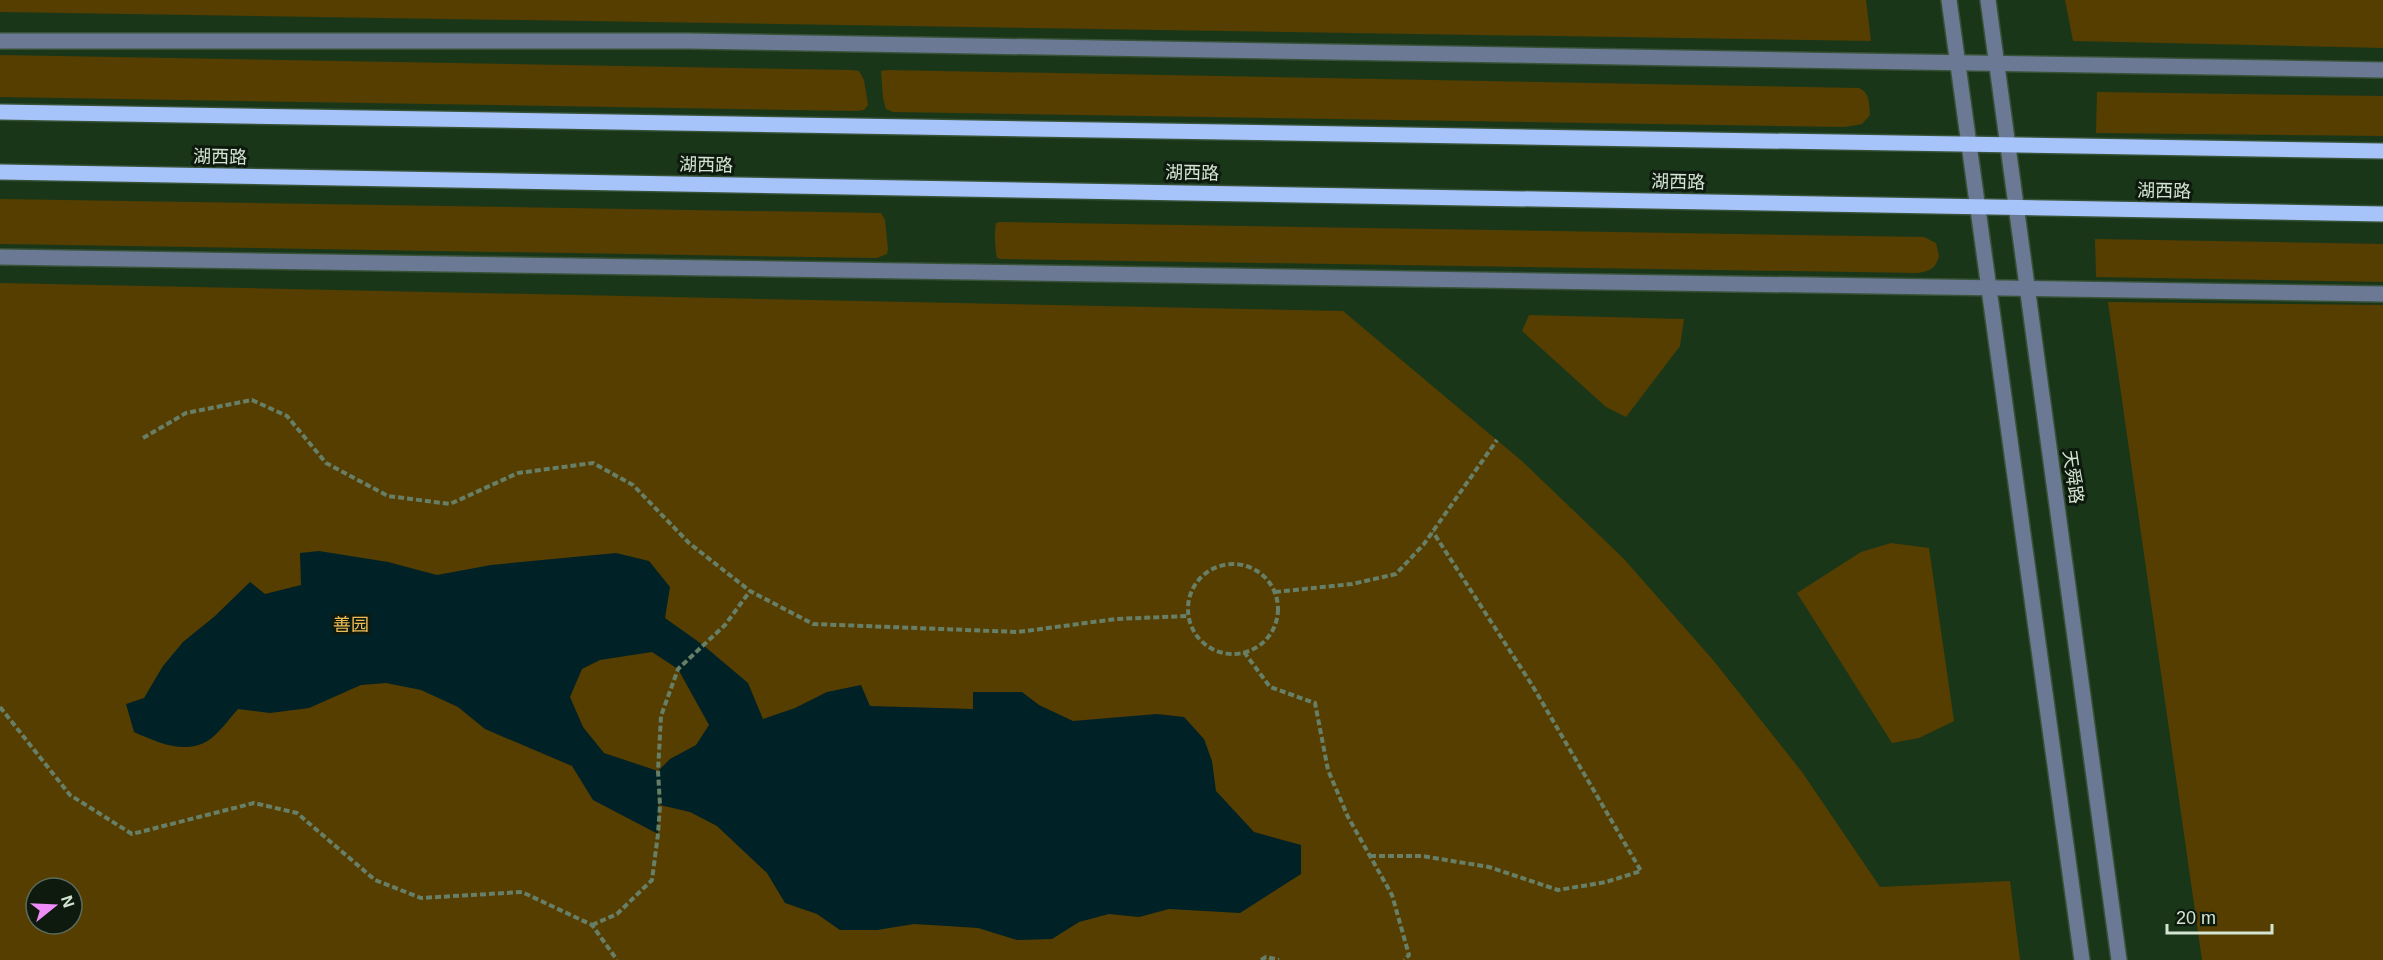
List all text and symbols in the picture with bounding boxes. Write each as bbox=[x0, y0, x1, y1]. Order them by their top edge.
street label: 湖西路 bbox=[193, 147, 247, 167]
street label: 湖西路 bbox=[679, 155, 733, 175]
street label: 湖西路 bbox=[1165, 163, 1219, 183]
street label: 湖西路 bbox=[1651, 172, 1705, 192]
street label: 湖西路 bbox=[2137, 181, 2191, 201]
street label: 天舜路 bbox=[2059, 449, 2087, 505]
park label: 善园 bbox=[333, 615, 369, 635]
north arrow bbox=[24, 876, 84, 936]
text: N bbox=[58, 893, 78, 910]
scale bar bbox=[2167, 897, 2272, 935]
text: 20 m bbox=[2176, 908, 2216, 928]

